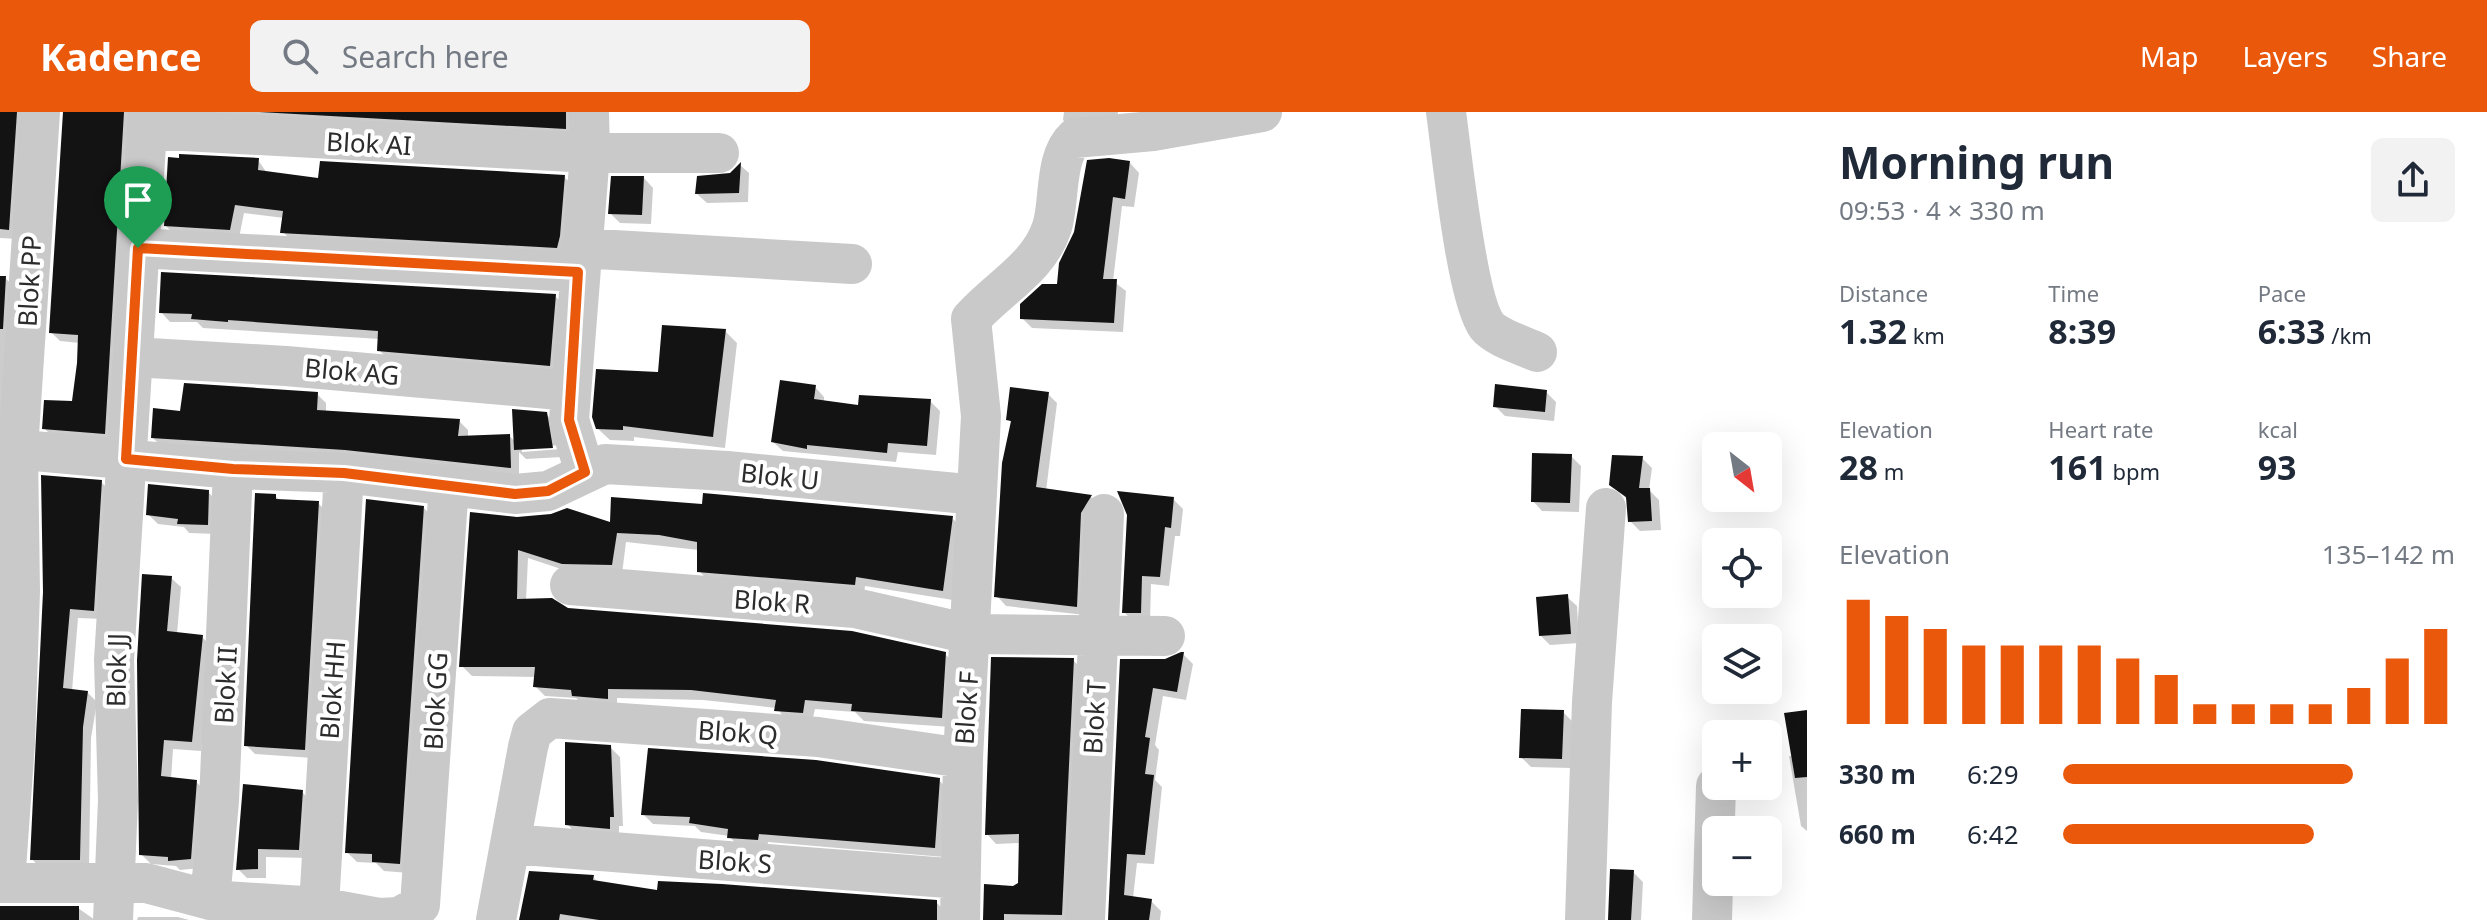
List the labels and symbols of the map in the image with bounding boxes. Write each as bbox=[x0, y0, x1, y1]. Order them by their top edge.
street label: Blok AI bbox=[325, 123, 413, 163]
pin bbox=[104, 166, 172, 248]
street label: Blok PP bbox=[9, 234, 49, 328]
street label: Blok AG bbox=[303, 349, 401, 393]
north arrow bbox=[1702, 432, 1782, 512]
street label: Blok U bbox=[739, 454, 821, 498]
street label: Blok R bbox=[733, 580, 811, 622]
street label: Blok JJ bbox=[97, 633, 135, 707]
street label: Blok HH bbox=[311, 640, 353, 740]
street label: Blok II bbox=[205, 645, 245, 725]
street label: Blok GG bbox=[414, 651, 456, 751]
street label: Blok F bbox=[945, 670, 987, 746]
street label: Blok T bbox=[1074, 678, 1114, 755]
street label: Blok Q bbox=[697, 711, 779, 753]
street label: Blok S bbox=[697, 840, 773, 882]

